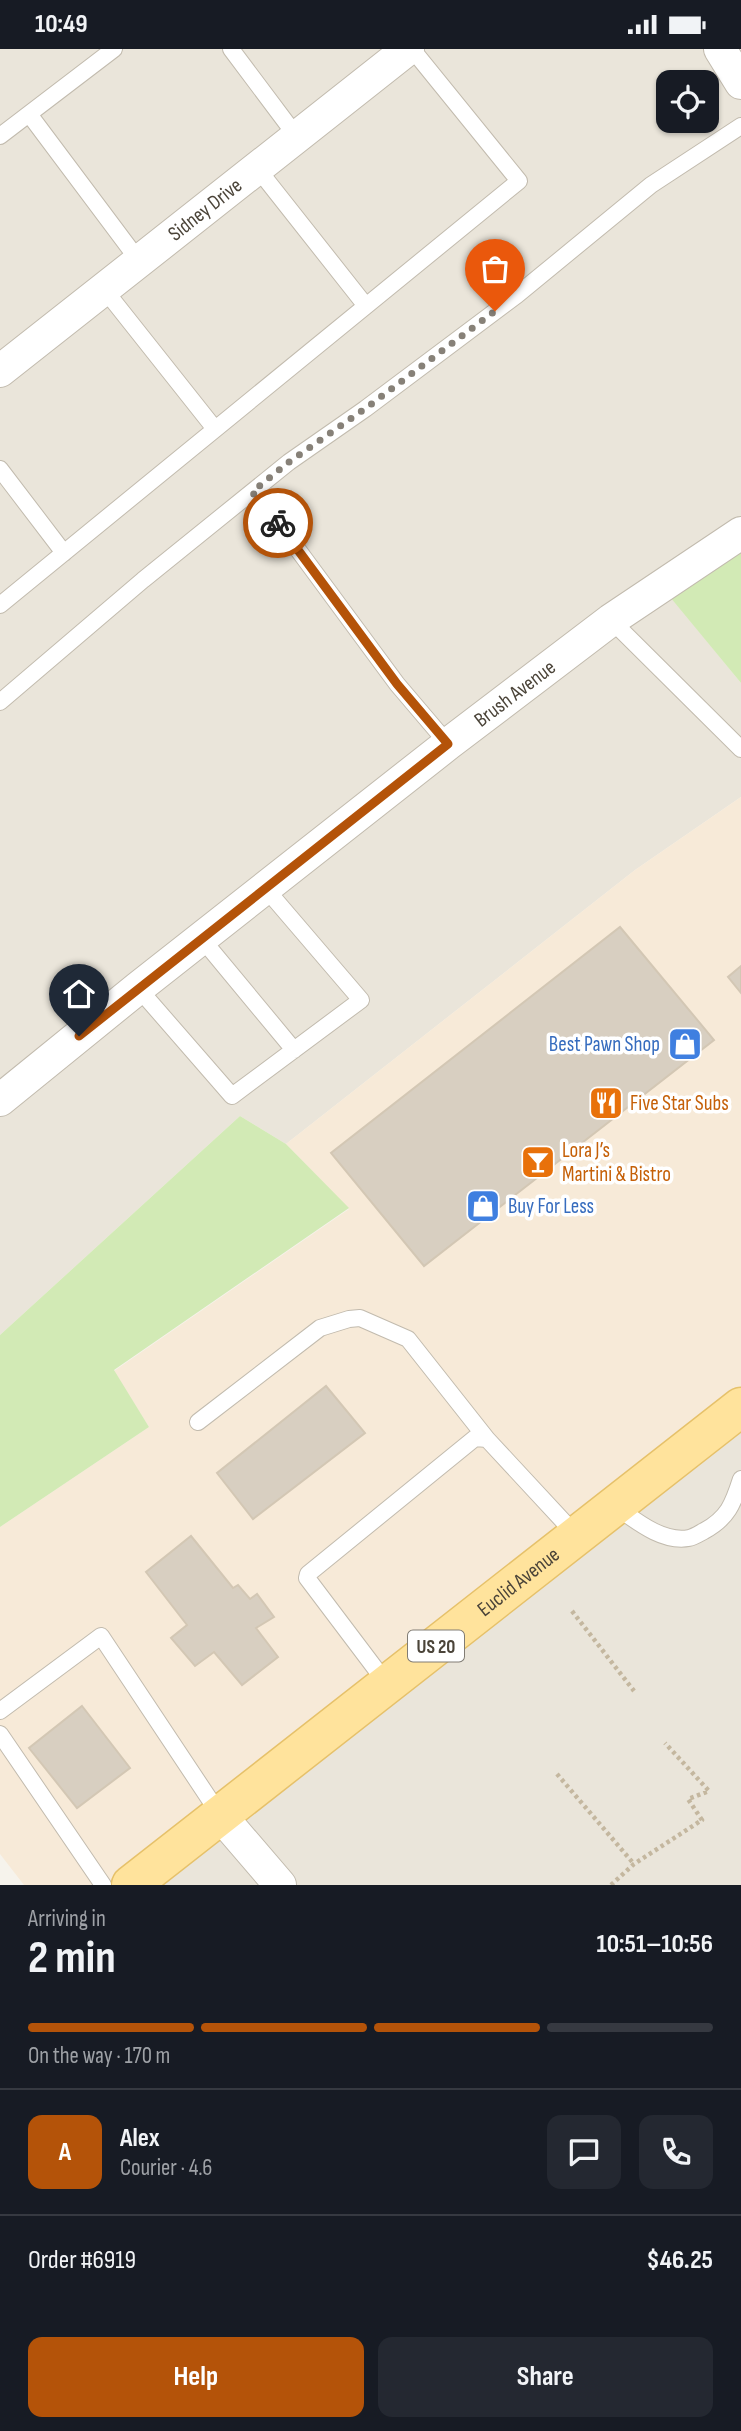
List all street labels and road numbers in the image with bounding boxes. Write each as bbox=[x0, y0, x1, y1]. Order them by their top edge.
street label: Sidney Drive bbox=[163, 173, 247, 246]
street label: Brush Avenue bbox=[469, 655, 561, 733]
street label: Euclid Avenue bbox=[472, 1542, 565, 1622]
road number: US 20 bbox=[408, 1631, 464, 1661]

